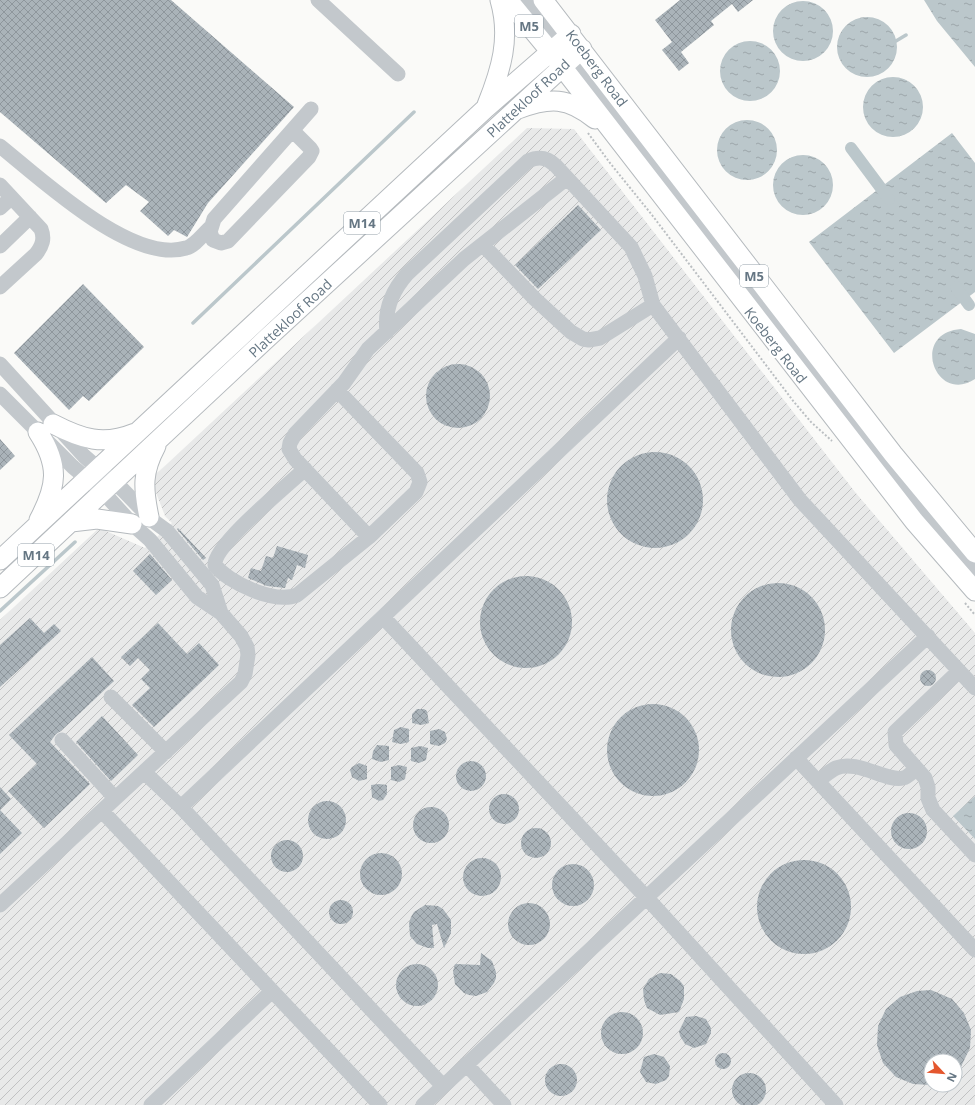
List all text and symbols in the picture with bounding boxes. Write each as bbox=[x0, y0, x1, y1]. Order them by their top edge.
road number: M5 bbox=[515, 15, 543, 37]
street label: Koeberg Road bbox=[562, 26, 632, 110]
street label: Plattekloof Road bbox=[482, 55, 574, 141]
road number: M14 bbox=[344, 212, 380, 234]
road number: M5 bbox=[740, 265, 768, 287]
street label: Plattekloof Road bbox=[244, 275, 336, 361]
street label: Koeberg Road bbox=[740, 303, 812, 387]
road number: M14 bbox=[18, 544, 54, 566]
north arrow bbox=[923, 1053, 963, 1093]
text: N bbox=[944, 1070, 961, 1085]

